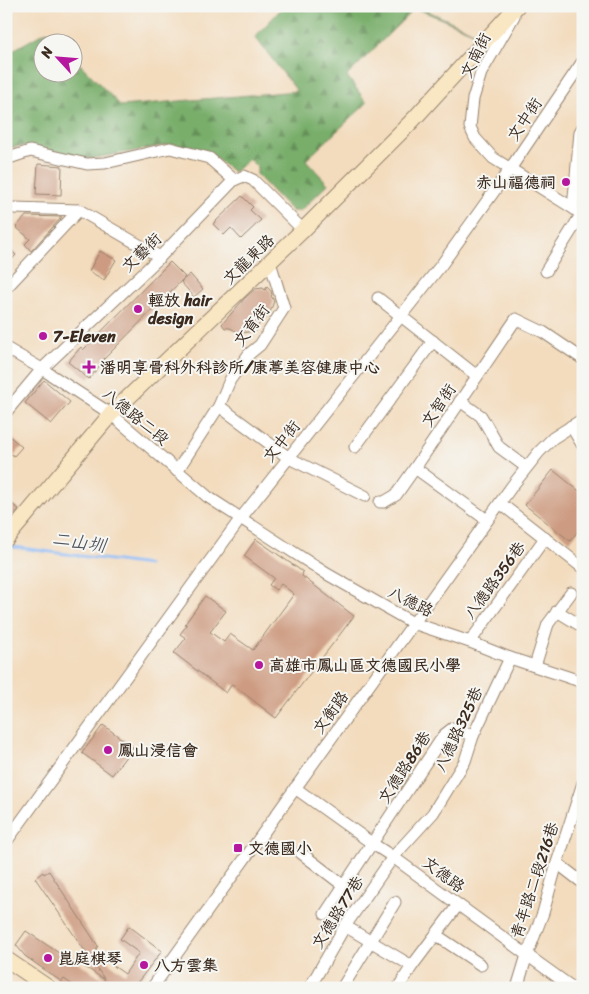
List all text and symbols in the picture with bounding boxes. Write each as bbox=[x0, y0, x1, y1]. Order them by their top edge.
street label: 文南街 bbox=[452, 27, 499, 83]
north arrow bbox=[32, 32, 82, 82]
text: N bbox=[33, 42, 60, 63]
street label: 文中街 bbox=[499, 91, 550, 147]
place label: 赤山福德祠 bbox=[476, 168, 556, 197]
marker: 赤山福德祠 bbox=[560, 176, 572, 188]
street label: 文藝街 bbox=[114, 225, 169, 279]
street label: 文龍東路 bbox=[215, 227, 281, 292]
place label: 輕放 hair design bbox=[148, 286, 213, 333]
street label: 文育街 bbox=[225, 297, 277, 353]
marker: 輕放 hair design bbox=[132, 303, 144, 315]
place label: 7-Eleven bbox=[53, 322, 116, 351]
marker: 7-Eleven bbox=[37, 330, 49, 342]
place label: 潘明享骨科外科診所/康葶美容健康中心 bbox=[100, 353, 380, 382]
marker: 潘明享骨科外科診所/康葶美容健康中心 bbox=[82, 360, 96, 374]
street label: 文智街 bbox=[413, 377, 464, 433]
street label: 八德路二段 bbox=[95, 380, 176, 453]
street label: 文中街 bbox=[255, 414, 308, 469]
water label: 二山圳 bbox=[50, 522, 110, 562]
street label: 八德路356巷 bbox=[456, 535, 533, 626]
street label: 八德路 bbox=[383, 578, 439, 625]
place label: 高雄市鳳山區文德國民小學 bbox=[269, 651, 461, 680]
marker: 高雄市鳳山區文德國民小學 bbox=[253, 659, 265, 671]
street label: 八德路325巷 bbox=[426, 681, 491, 777]
street label: 文衡路 bbox=[305, 684, 356, 740]
street label: 文德路86巷 bbox=[370, 725, 439, 810]
place label: 鳳山浸信會 bbox=[118, 736, 198, 765]
marker: 鳳山浸信會 bbox=[102, 744, 114, 756]
street label: 青年路二段216巷 bbox=[502, 818, 567, 942]
place label: 文德國小 bbox=[248, 834, 312, 863]
marker: 文德國小 bbox=[232, 842, 244, 854]
street label: 文德路 bbox=[416, 848, 472, 900]
street label: 文德路77巷 bbox=[303, 870, 372, 955]
place label: 崑庭棋琴 bbox=[58, 944, 122, 973]
place label: 八方雲集 bbox=[154, 951, 218, 980]
marker: 崑庭棋琴 bbox=[42, 952, 54, 964]
marker: 八方雲集 bbox=[138, 959, 150, 971]

